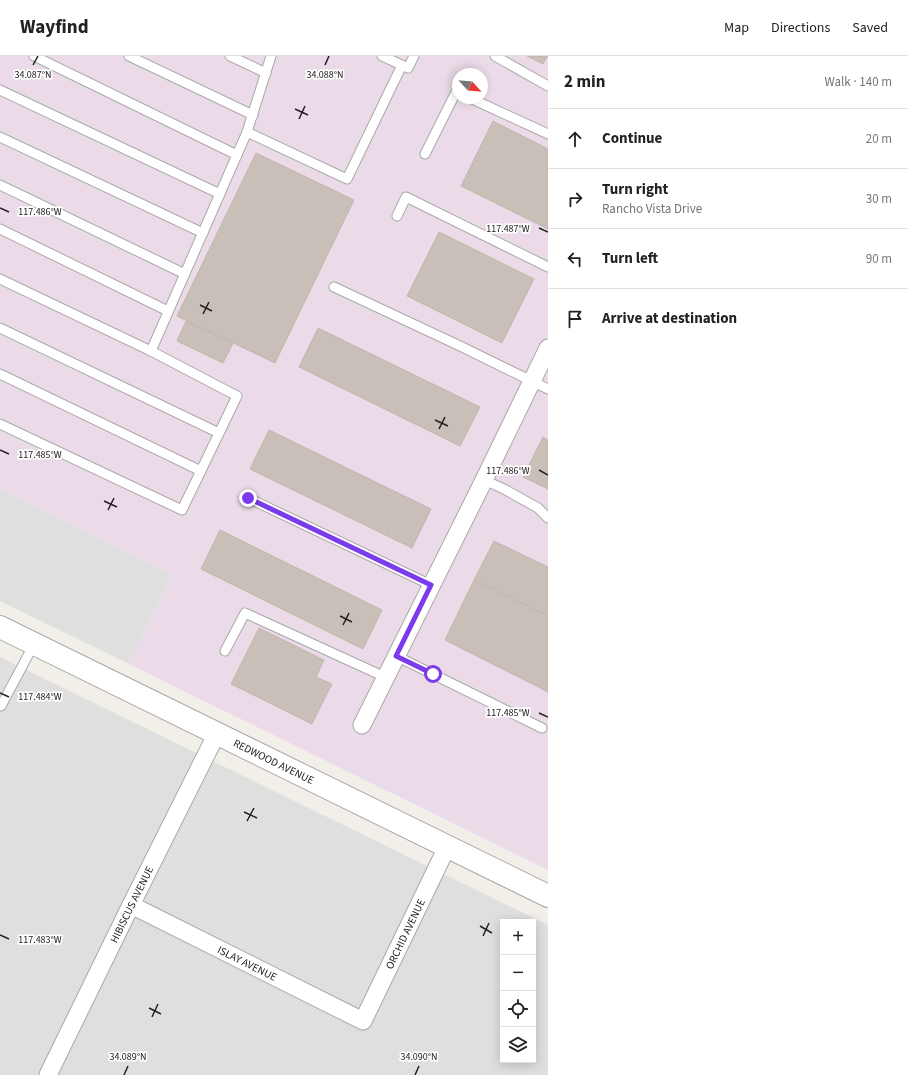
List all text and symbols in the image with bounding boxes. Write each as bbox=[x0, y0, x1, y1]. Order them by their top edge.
text: Wayfind bbox=[20, 14, 89, 41]
text: Map bbox=[724, 18, 749, 38]
text: Directions bbox=[771, 18, 830, 38]
text: Saved bbox=[852, 18, 888, 38]
text: 34.087°N bbox=[14, 68, 52, 82]
text: 34.088°N bbox=[306, 68, 344, 82]
north arrow bbox=[452, 68, 488, 104]
text: 2 min bbox=[564, 70, 605, 94]
text: Walk · 140 m bbox=[824, 73, 892, 91]
icon: ahead bbox=[564, 128, 586, 150]
text: Continue bbox=[602, 128, 662, 149]
text: 20 m bbox=[866, 130, 892, 148]
text: Turn right bbox=[602, 179, 668, 200]
icon: right bbox=[564, 188, 586, 210]
text: 30 m bbox=[866, 190, 892, 208]
text: Rancho Vista Drive bbox=[602, 200, 702, 218]
text: 117.486°W bbox=[18, 205, 62, 219]
text: 117.487°W bbox=[486, 222, 530, 236]
icon: left bbox=[564, 248, 586, 270]
text: Turn left bbox=[602, 248, 658, 269]
text: 90 m bbox=[866, 250, 892, 268]
icon: arrive bbox=[564, 308, 586, 330]
text: Arrive at destination bbox=[602, 308, 737, 329]
text: 117.485°W bbox=[18, 448, 62, 462]
text: 117.486°W bbox=[486, 464, 530, 478]
route end bbox=[239, 489, 257, 507]
route start bbox=[424, 665, 442, 683]
text: 117.484°W bbox=[18, 690, 62, 704]
text: 117.485°W bbox=[486, 706, 530, 720]
street label: REDWOOD AVENUE bbox=[231, 735, 317, 788]
street label: HIBISCUS AVENUE bbox=[106, 863, 157, 945]
street label: ORCHID AVENUE bbox=[382, 896, 428, 972]
map controls bbox=[500, 919, 536, 1063]
button: + bbox=[500, 919, 536, 955]
text: 117.483°W bbox=[18, 933, 62, 947]
street label: ISLAY AVENUE bbox=[215, 942, 280, 984]
button: − bbox=[500, 955, 536, 991]
button: locate bbox=[500, 991, 536, 1027]
button: layers bbox=[500, 1027, 536, 1063]
text: 34.089°N bbox=[109, 1050, 147, 1064]
text: 34.090°N bbox=[400, 1050, 438, 1064]

